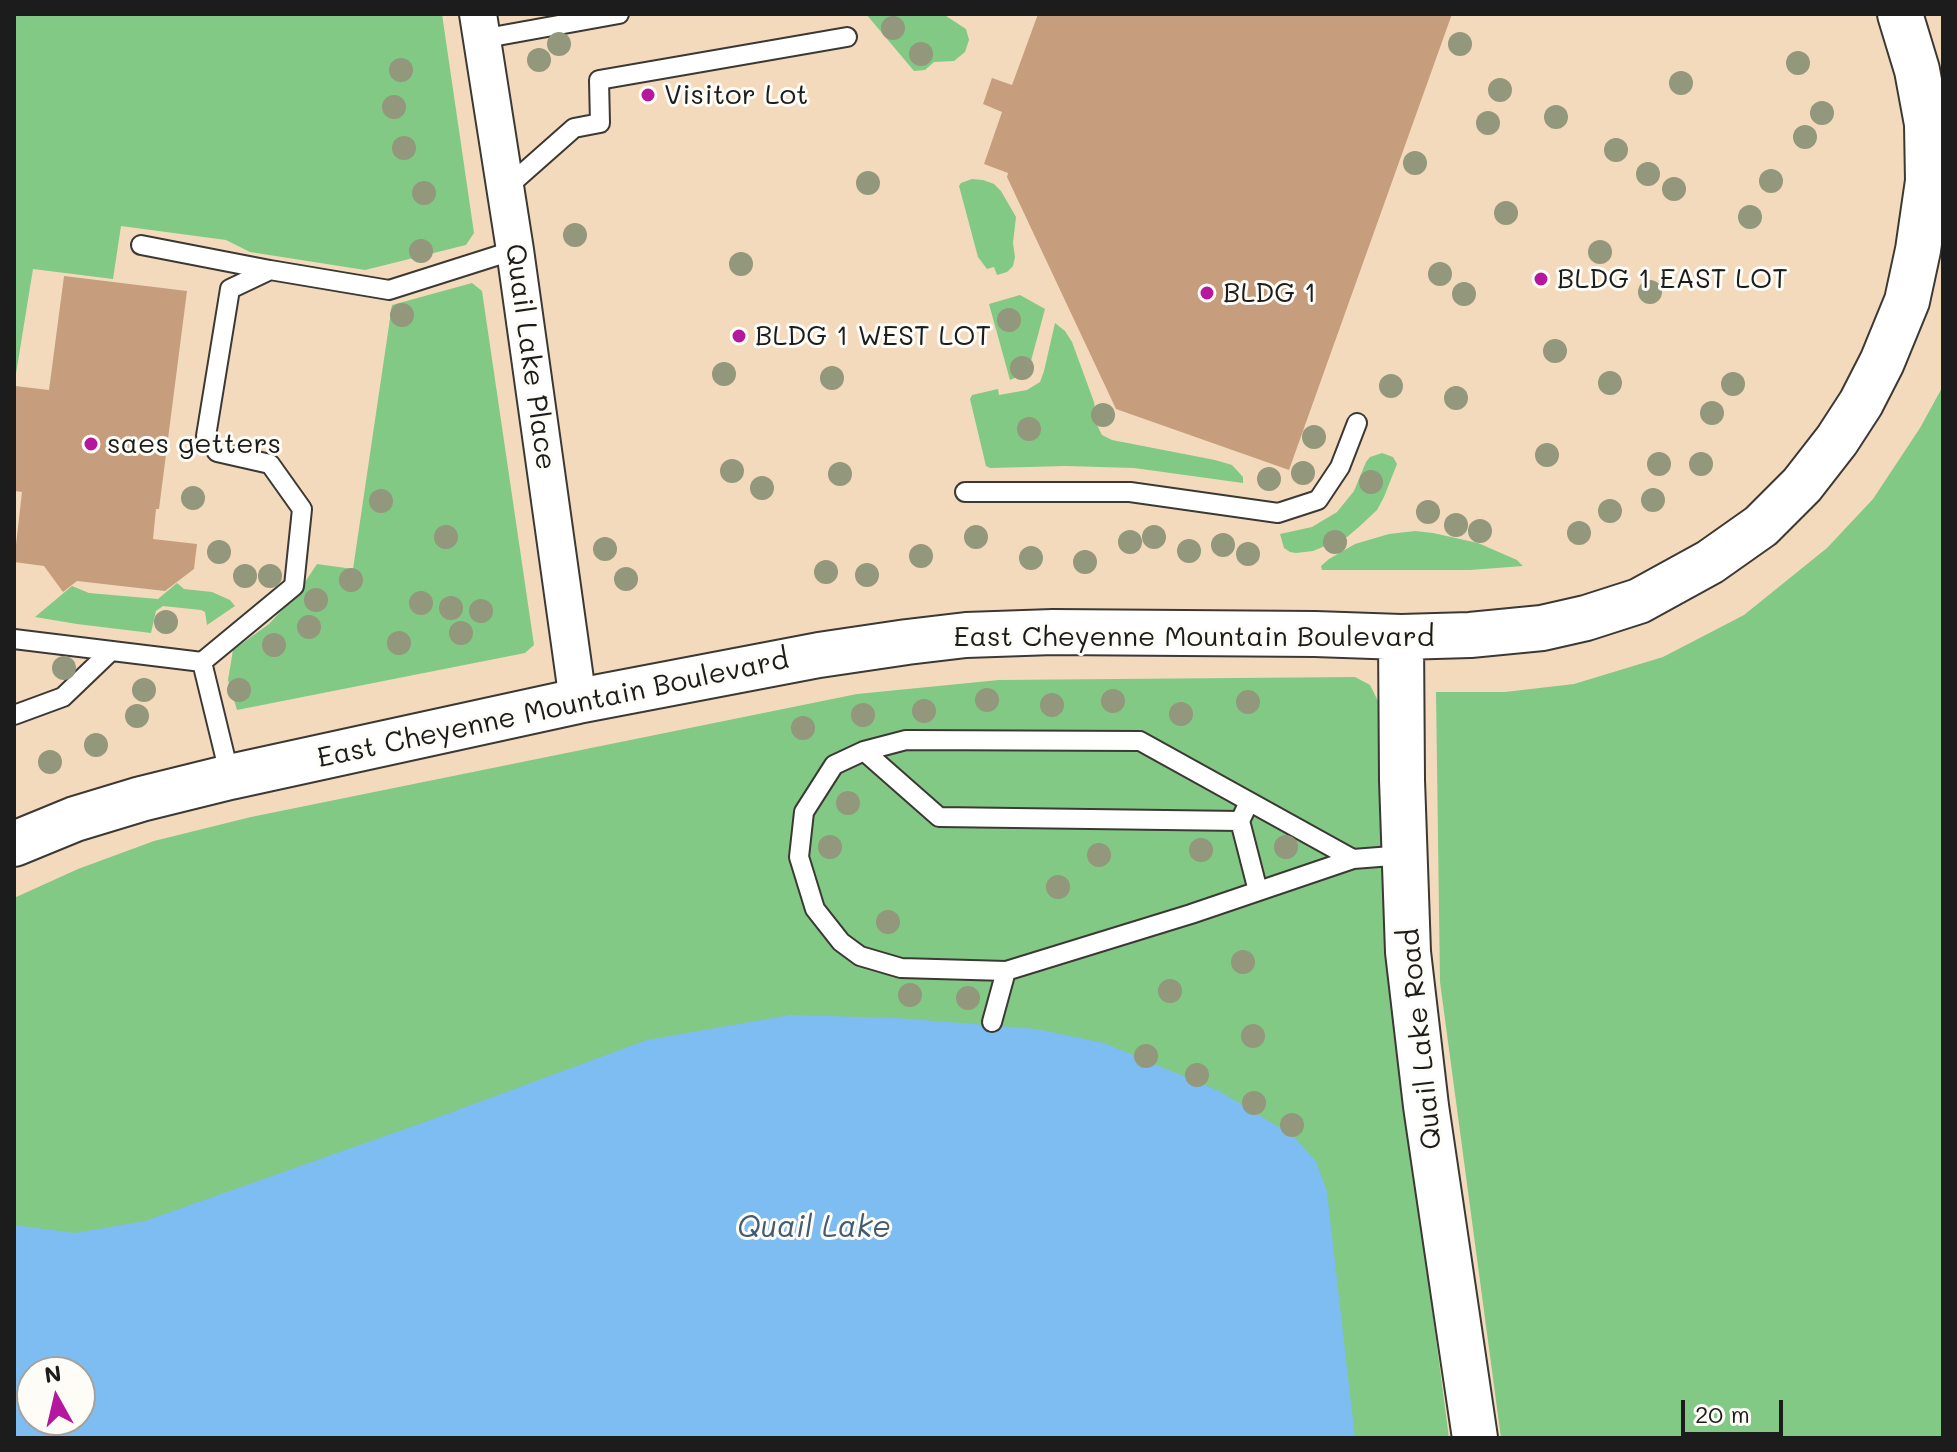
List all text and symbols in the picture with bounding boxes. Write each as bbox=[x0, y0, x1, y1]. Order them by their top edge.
place label: Visitor Lot bbox=[664, 78, 808, 112]
marker: Visitor Lot bbox=[639, 86, 657, 104]
street label: Quail Lake Place bbox=[498, 242, 562, 472]
place label: BLDG 1 EAST LOT bbox=[1557, 262, 1788, 296]
marker: BLDG 1 EAST LOT bbox=[1532, 270, 1550, 288]
place label: BLDG 1 bbox=[1223, 276, 1317, 310]
marker: BLDG 1 bbox=[1198, 284, 1216, 302]
place label: BLDG 1 WEST LOT bbox=[755, 319, 991, 353]
marker: BLDG 1 WEST LOT bbox=[730, 327, 748, 345]
place label: saes getters bbox=[107, 427, 281, 461]
marker: saes getters bbox=[82, 435, 100, 453]
street label: East Cheyenne Mountain Boulevard bbox=[953, 620, 1435, 654]
street label: East Cheyenne Mountain Boulevard bbox=[314, 643, 792, 775]
street label: Quail Lake Road bbox=[1393, 927, 1449, 1151]
water label: Quail Lake bbox=[737, 1210, 891, 1246]
north arrow bbox=[16, 1356, 96, 1436]
text: N bbox=[43, 1358, 63, 1389]
scale bar bbox=[1685, 1384, 1787, 1434]
text: 20 m bbox=[1695, 1398, 1750, 1429]

